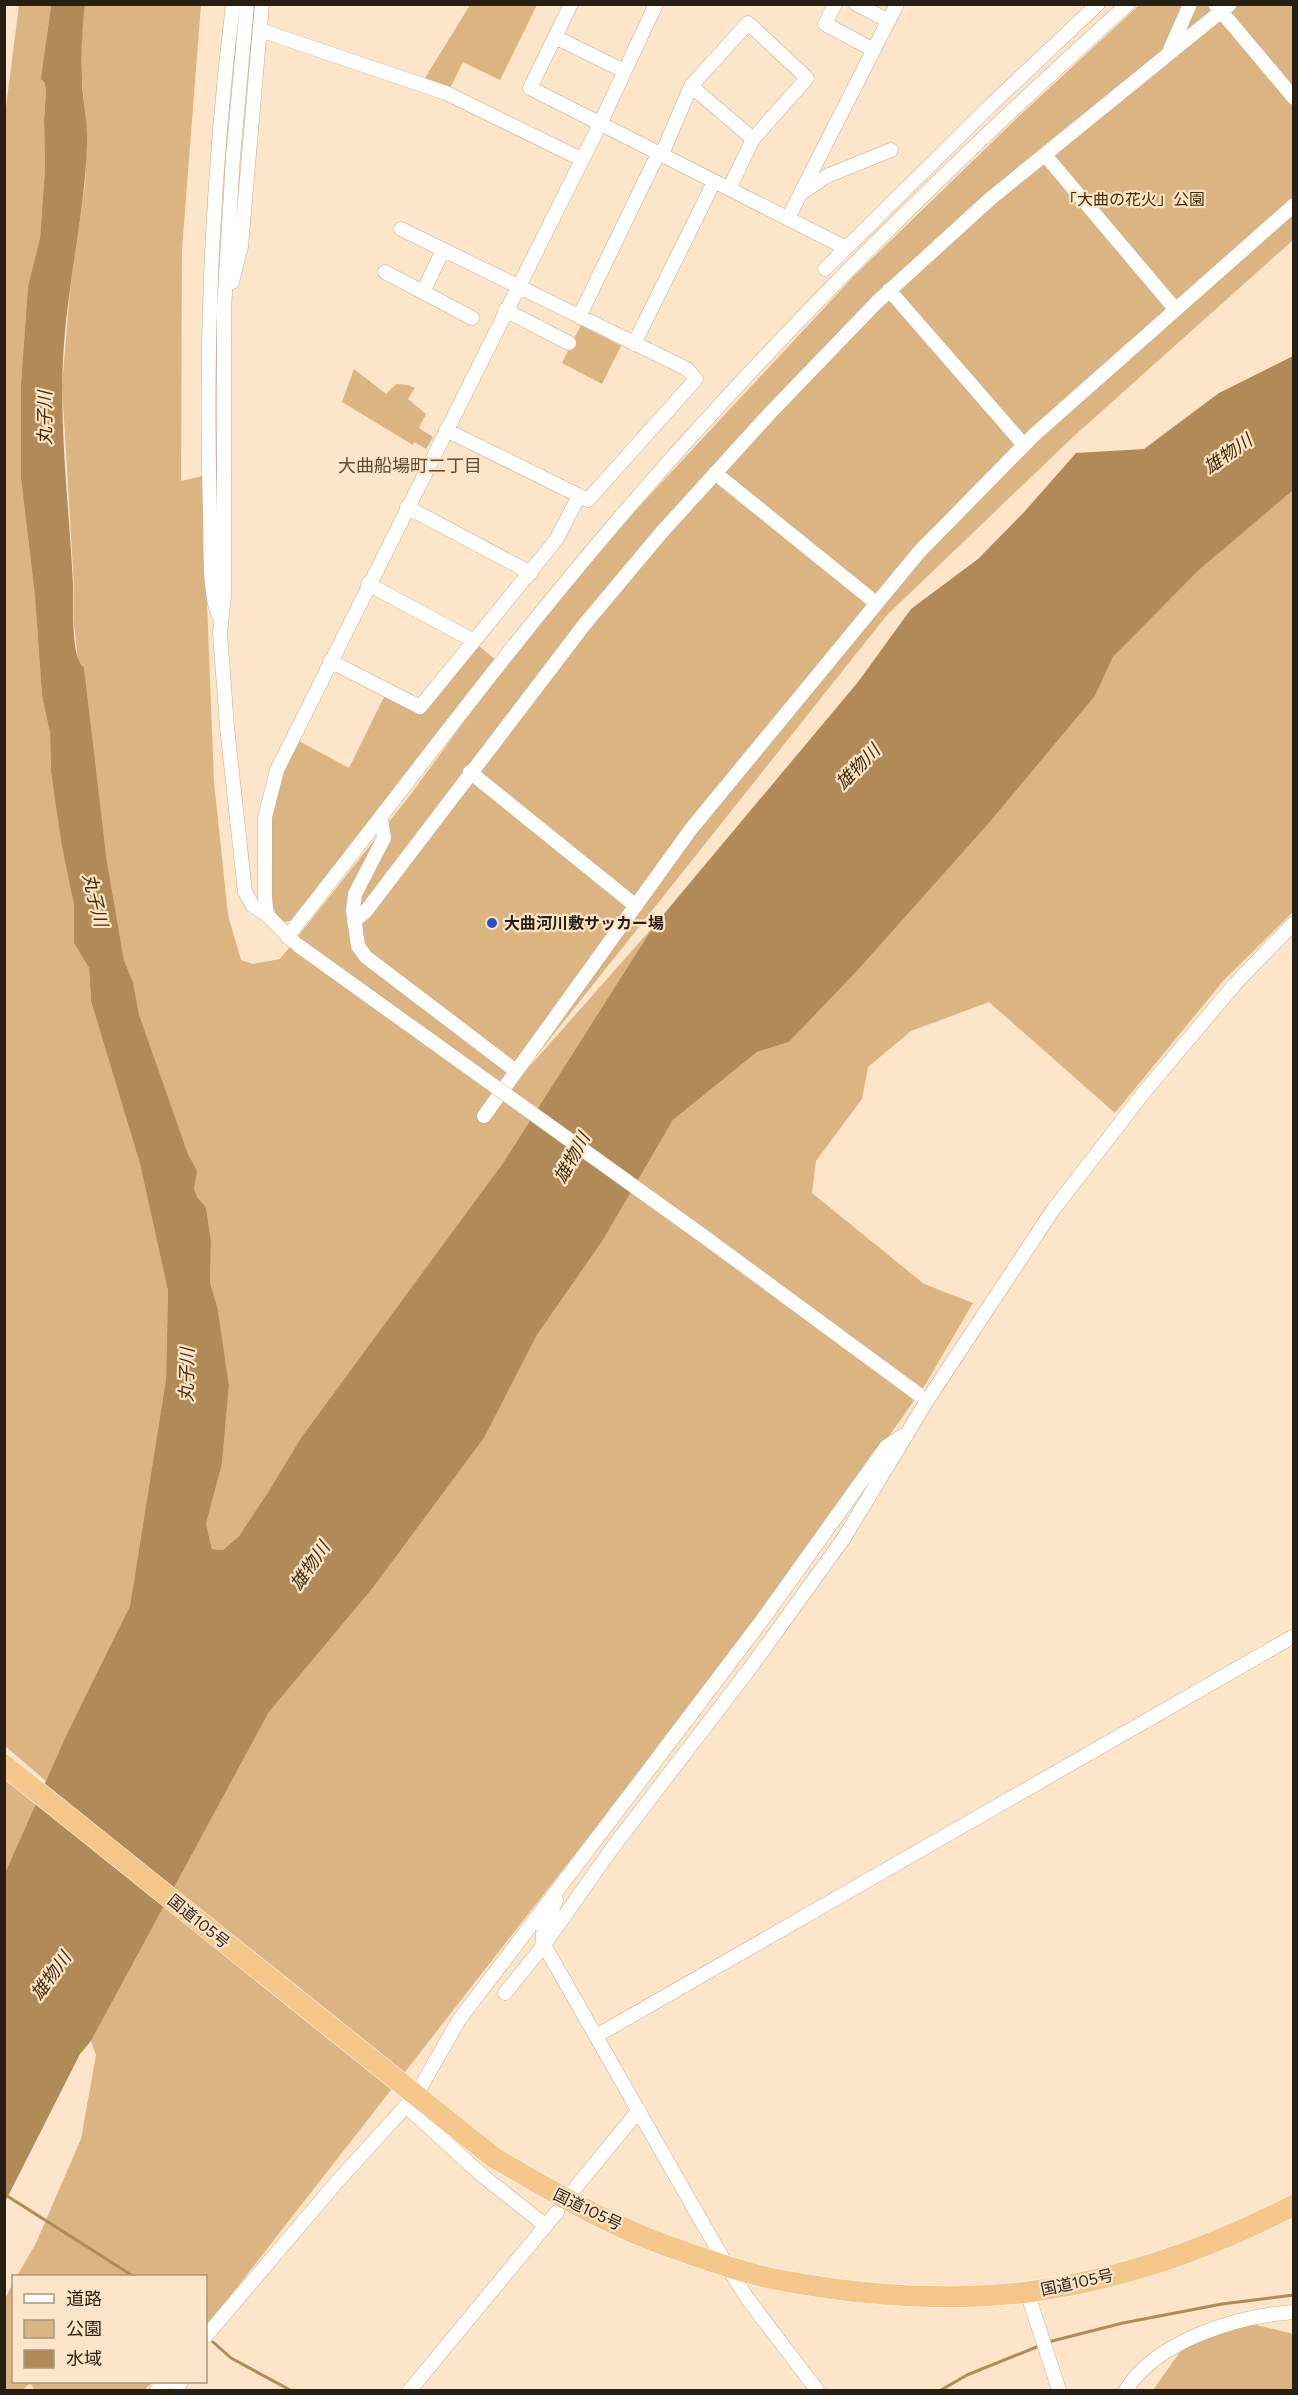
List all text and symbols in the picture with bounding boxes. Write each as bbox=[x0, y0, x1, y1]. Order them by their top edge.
park label: 「大曲の花火」公園 bbox=[1061, 190, 1205, 209]
water label: 丸子川 bbox=[34, 389, 56, 445]
water label: 雄物川 bbox=[1200, 428, 1258, 478]
district label: 大曲船場町二丁目 bbox=[338, 455, 482, 477]
water label: 雄物川 bbox=[831, 738, 886, 794]
water label: 丸子川 bbox=[78, 871, 113, 931]
place label: 大曲河川敷サッカー場 bbox=[504, 914, 664, 933]
marker: 大曲河川敷サッカー場 bbox=[485, 916, 499, 930]
water label: 雄物川 bbox=[549, 1127, 596, 1187]
water label: 丸子川 bbox=[176, 1346, 199, 1402]
water label: 雄物川 bbox=[286, 1536, 336, 1594]
street label: 国道105号 bbox=[164, 1891, 233, 1952]
water label: 雄物川 bbox=[26, 1946, 77, 2004]
street label: 国道105号 bbox=[550, 2185, 625, 2234]
street label: 国道105号 bbox=[1039, 2265, 1115, 2299]
legend bbox=[12, 2275, 207, 2383]
text: 道路 bbox=[66, 2288, 102, 2310]
text: 公園 bbox=[66, 2318, 102, 2340]
text: 水域 bbox=[66, 2348, 102, 2370]

